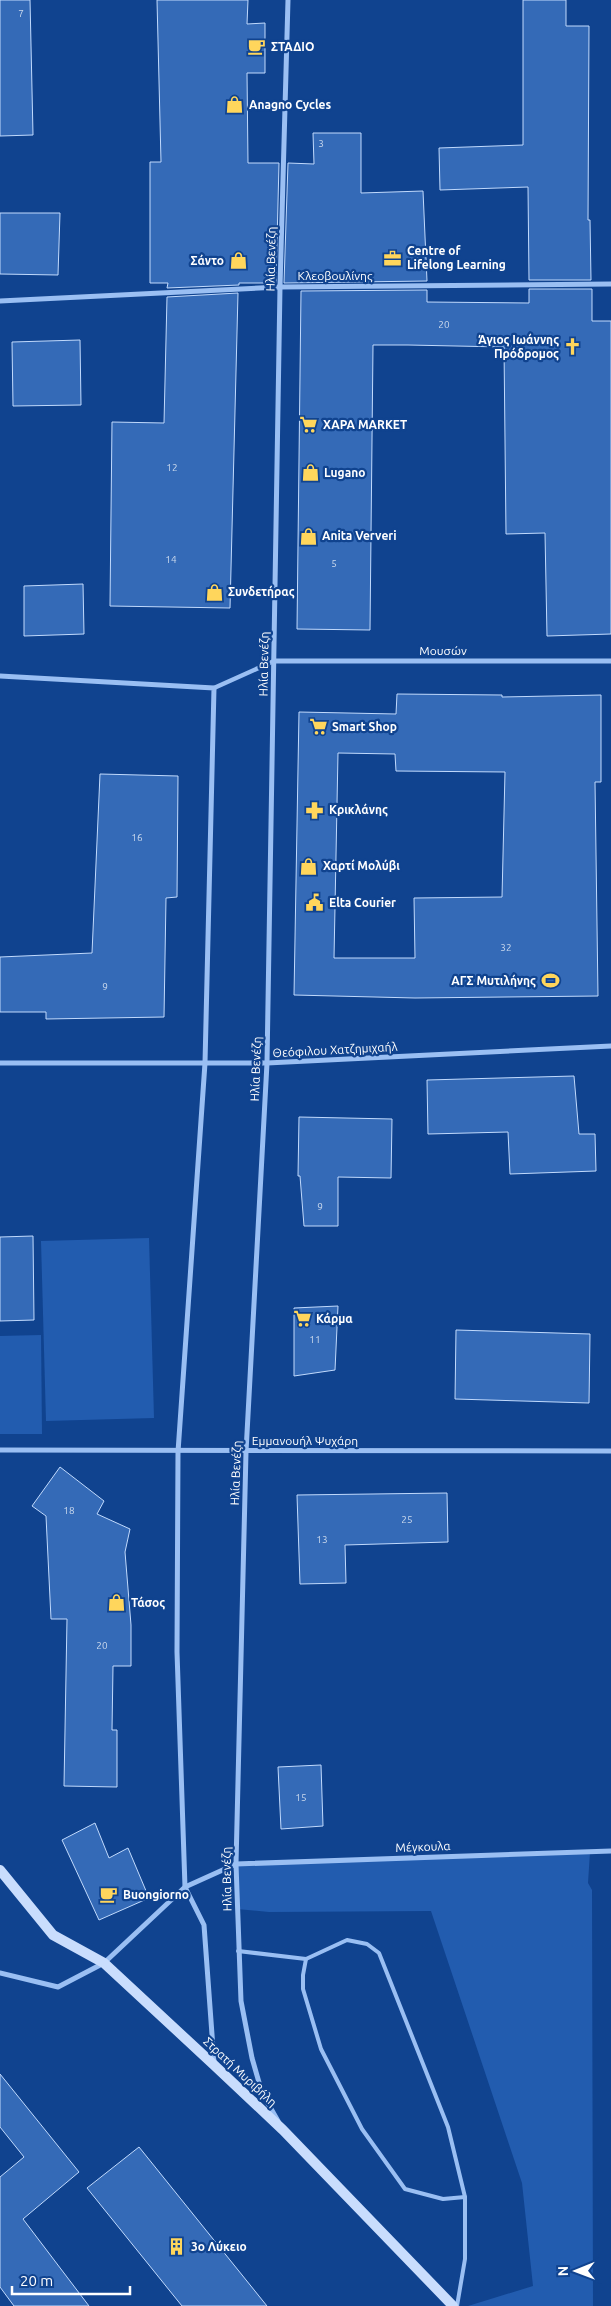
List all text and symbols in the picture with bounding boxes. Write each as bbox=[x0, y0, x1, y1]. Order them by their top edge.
house number: 7 bbox=[18, 8, 24, 19]
cafe icon: ΣΤΑΔΙΟ bbox=[247, 37, 267, 57]
place label: ΣΤΑΔΙΟ bbox=[271, 40, 314, 53]
shop icon: Anagno Cycles bbox=[225, 95, 245, 115]
place label: Anagno Cycles bbox=[249, 98, 331, 111]
house number: 3 bbox=[318, 138, 324, 149]
street label: Ηλία Βενέζη bbox=[263, 226, 278, 291]
place label: Centre of Lifelong Learning bbox=[407, 244, 506, 271]
office icon: Centre of Lifelong Learning bbox=[383, 248, 403, 268]
shop icon: Σάντο bbox=[228, 251, 248, 271]
place label: Σάντο bbox=[191, 254, 224, 267]
street label: Κλεοβουλίνης bbox=[298, 269, 373, 283]
house number: 20 bbox=[438, 319, 450, 330]
place label: Άγιος Ιωάννης Πρόδρομος bbox=[478, 333, 559, 361]
church icon: Άγιος Ιωάννης Πρόδρομος bbox=[563, 337, 583, 357]
supermarket icon: XAPA MARKET bbox=[299, 415, 319, 435]
place label: XAPA MARKET bbox=[323, 418, 407, 431]
house number: 12 bbox=[166, 462, 178, 473]
shop icon: Lugano bbox=[300, 463, 320, 483]
place label: Lugano bbox=[324, 466, 365, 479]
shop icon: Anita Ververi bbox=[298, 526, 318, 546]
place label: Anita Ververi bbox=[322, 529, 397, 542]
house number: 14 bbox=[165, 554, 177, 565]
house number: 5 bbox=[331, 558, 337, 569]
shop icon: Συνδετήρας bbox=[204, 582, 224, 602]
place label: Συνδετήρας bbox=[228, 585, 295, 599]
street label: Ηλία Βενέζη bbox=[256, 631, 271, 696]
street label: Μουσών bbox=[419, 644, 467, 657]
supermarket icon: Smart Shop bbox=[308, 717, 328, 737]
place label: Smart Shop bbox=[332, 720, 397, 733]
pharmacy icon: Κρικλάνης bbox=[305, 800, 325, 820]
place label: Κρικλάνης bbox=[329, 803, 388, 817]
house number: 16 bbox=[131, 832, 143, 843]
shop icon: Χαρτί Μολύβι bbox=[299, 856, 319, 876]
place label: Χαρτί Μολύβι bbox=[323, 859, 400, 872]
public building icon: Elta Courier bbox=[305, 893, 325, 913]
place label: Elta Courier bbox=[329, 896, 396, 909]
house number: 32 bbox=[500, 942, 512, 953]
sports icon: ΑΓΣ Μυτιλήνης bbox=[540, 971, 560, 991]
place label: ΑΓΣ Μυτιλήνης bbox=[451, 974, 536, 988]
house number: 9 bbox=[102, 981, 108, 992]
street label: Ηλία Βενέζη bbox=[248, 1036, 263, 1102]
street label: Θεόφιλου Χατζημιχαήλ bbox=[272, 1040, 398, 1059]
house number: 9 bbox=[317, 1201, 323, 1212]
supermarket icon: Κάρμα bbox=[292, 1309, 312, 1329]
place label: Κάρμα bbox=[316, 1312, 353, 1325]
house number: 11 bbox=[309, 1334, 321, 1345]
street label: Εμμανουήλ Ψυχάρη bbox=[252, 1434, 358, 1447]
street label: Ηλία Βενέζη bbox=[228, 1440, 243, 1506]
house number: 18 bbox=[63, 1505, 75, 1516]
house number: 25 bbox=[401, 1514, 413, 1525]
house number: 13 bbox=[316, 1534, 328, 1545]
shop icon: Τάσος bbox=[107, 1593, 127, 1613]
place label: Τάσος bbox=[131, 1596, 165, 1610]
house number: 20 bbox=[96, 1640, 108, 1651]
house number: 15 bbox=[295, 1792, 307, 1803]
street label: Μέγκουλα bbox=[395, 1839, 451, 1854]
street label: Ηλία Βενέζη bbox=[219, 1847, 234, 1912]
cafe icon: Buongiorno bbox=[99, 1885, 119, 1905]
place label: Buongiorno bbox=[123, 1888, 189, 1901]
street label: Στρατή Μυριβήλη bbox=[201, 2035, 279, 2109]
building icon: 3ο Λύκειο bbox=[167, 2237, 187, 2257]
place label: 3ο Λύκειο bbox=[191, 2240, 247, 2253]
north arrow bbox=[551, 2246, 601, 2296]
scale bar bbox=[12, 2264, 130, 2296]
text: N bbox=[555, 2266, 571, 2277]
text: 20 m bbox=[20, 2272, 53, 2289]

